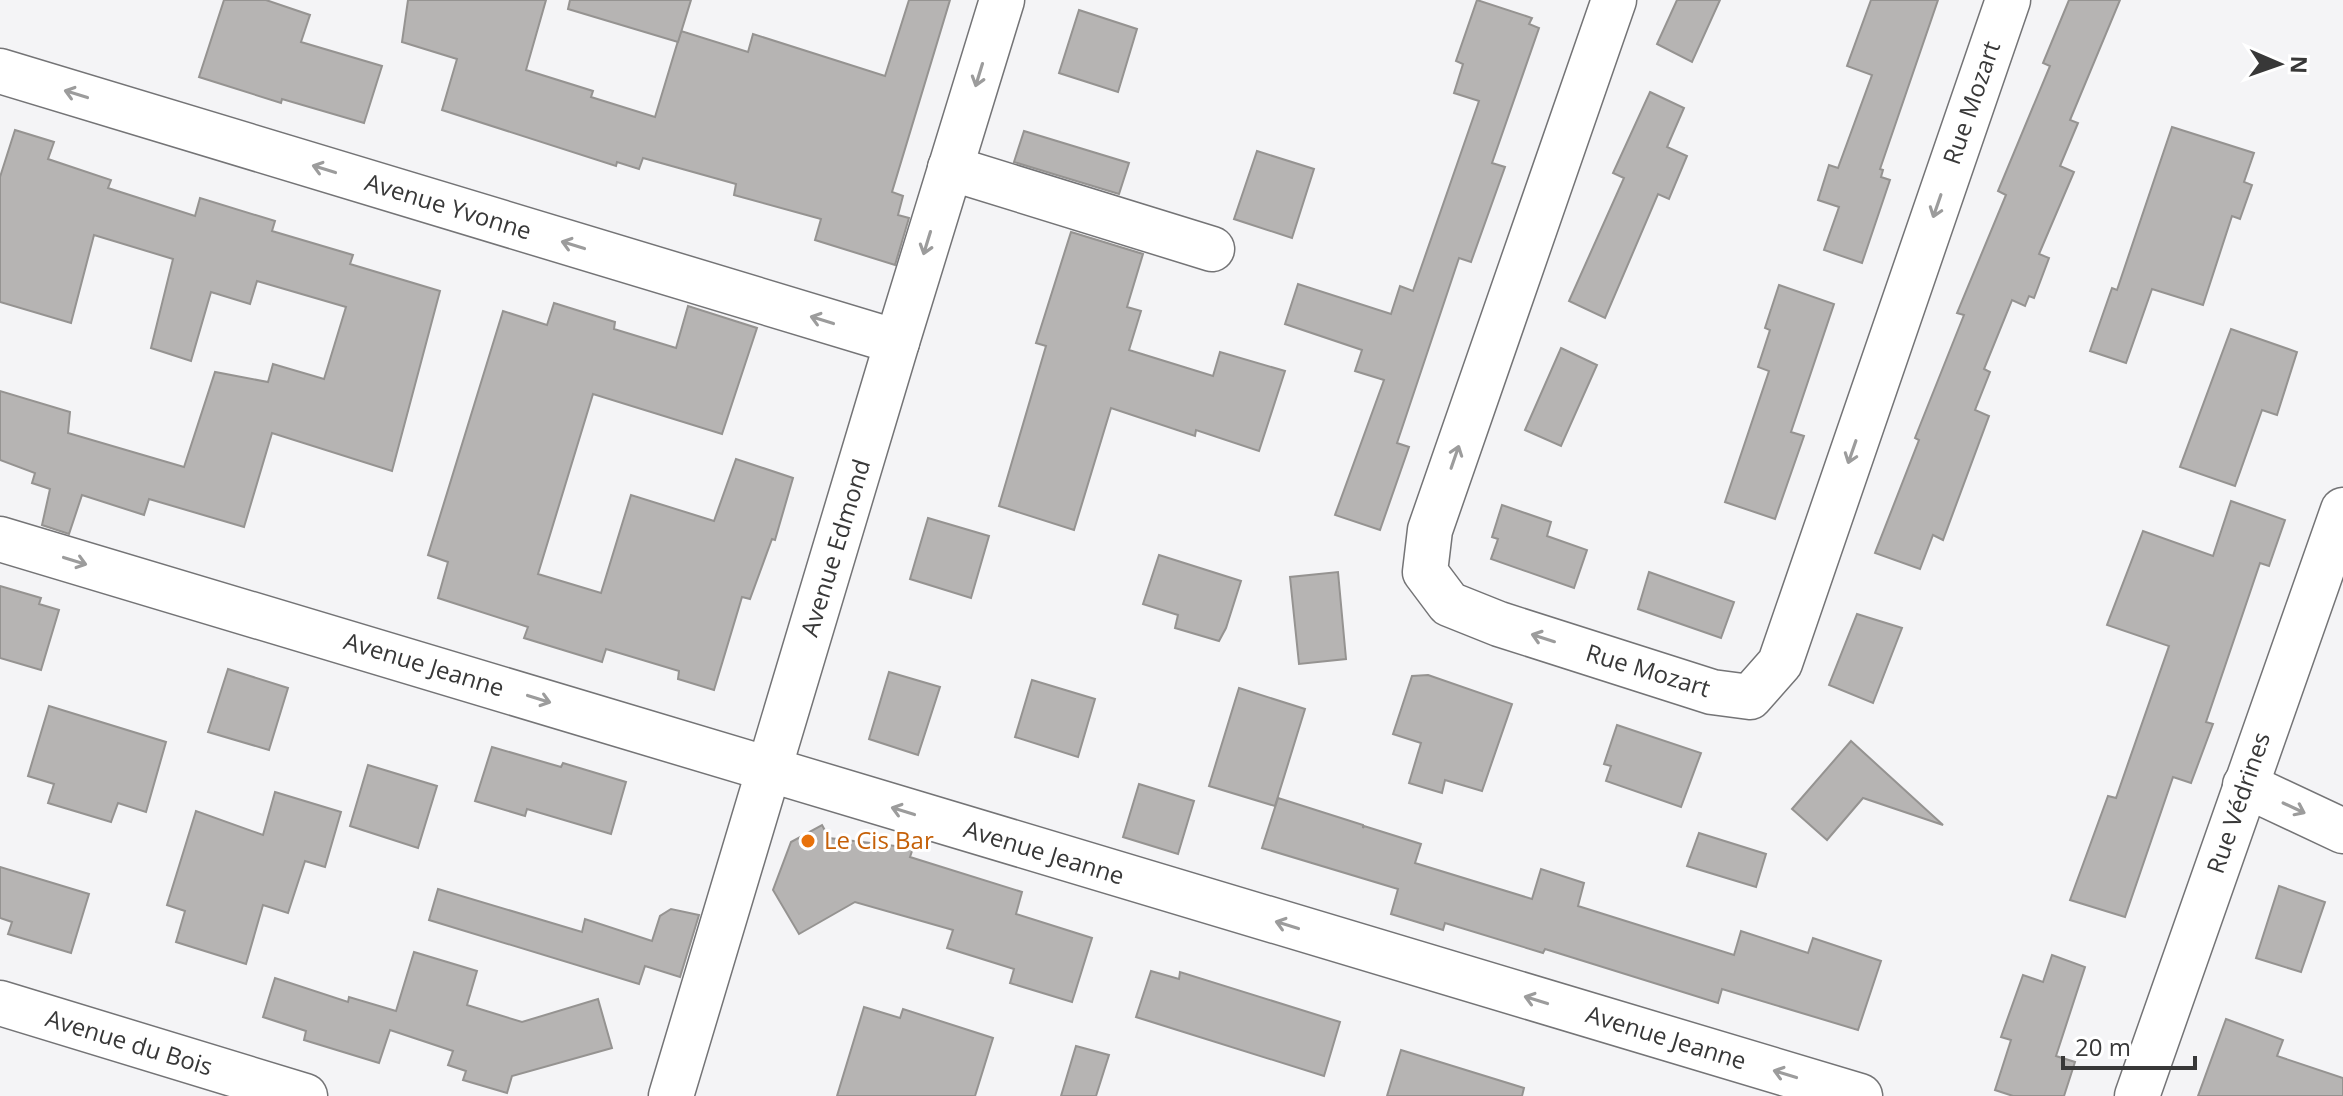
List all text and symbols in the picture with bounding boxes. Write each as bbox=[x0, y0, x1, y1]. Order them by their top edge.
north arrow bbox=[2239, 24, 2319, 104]
street label: Rue Mozart bbox=[1934, 37, 2007, 169]
text: N bbox=[2285, 55, 2315, 74]
one-way arrow bbox=[971, 62, 986, 87]
one-way arrow bbox=[63, 86, 89, 101]
one-way arrow bbox=[312, 161, 338, 176]
street label: Avenue Yvonne bbox=[361, 165, 536, 247]
one-way arrow bbox=[1928, 193, 1943, 218]
one-way arrow bbox=[919, 230, 934, 255]
one-way arrow bbox=[561, 237, 587, 252]
one-way arrow bbox=[810, 312, 836, 327]
one-way arrow bbox=[1844, 439, 1859, 464]
one-way arrow bbox=[1449, 444, 1464, 469]
street label: Avenue Edmond bbox=[792, 455, 877, 640]
one-way arrow bbox=[61, 554, 87, 569]
street label: Avenue Jeanne bbox=[340, 624, 509, 704]
one-way arrow bbox=[1531, 630, 1556, 645]
street label: Rue Mozart bbox=[1582, 635, 1715, 704]
one-way arrow bbox=[526, 693, 551, 708]
street label: Rue Védrines bbox=[2198, 728, 2277, 877]
one-way arrow bbox=[2282, 801, 2306, 816]
one-way arrow bbox=[891, 803, 917, 818]
street label: Avenue Jeanne bbox=[960, 812, 1129, 892]
place label: Le Cis Bar bbox=[824, 823, 934, 856]
marker: Le Cis Bar bbox=[799, 832, 817, 850]
one-way arrow bbox=[1274, 917, 1300, 932]
one-way arrow bbox=[1523, 991, 1549, 1006]
street label: Avenue Jeanne bbox=[1582, 997, 1751, 1077]
street label: Avenue du Bois bbox=[42, 1001, 217, 1083]
scale bar bbox=[2063, 1020, 2195, 1070]
text: 20 m bbox=[2075, 1030, 2131, 1063]
one-way arrow bbox=[1773, 1066, 1798, 1080]

